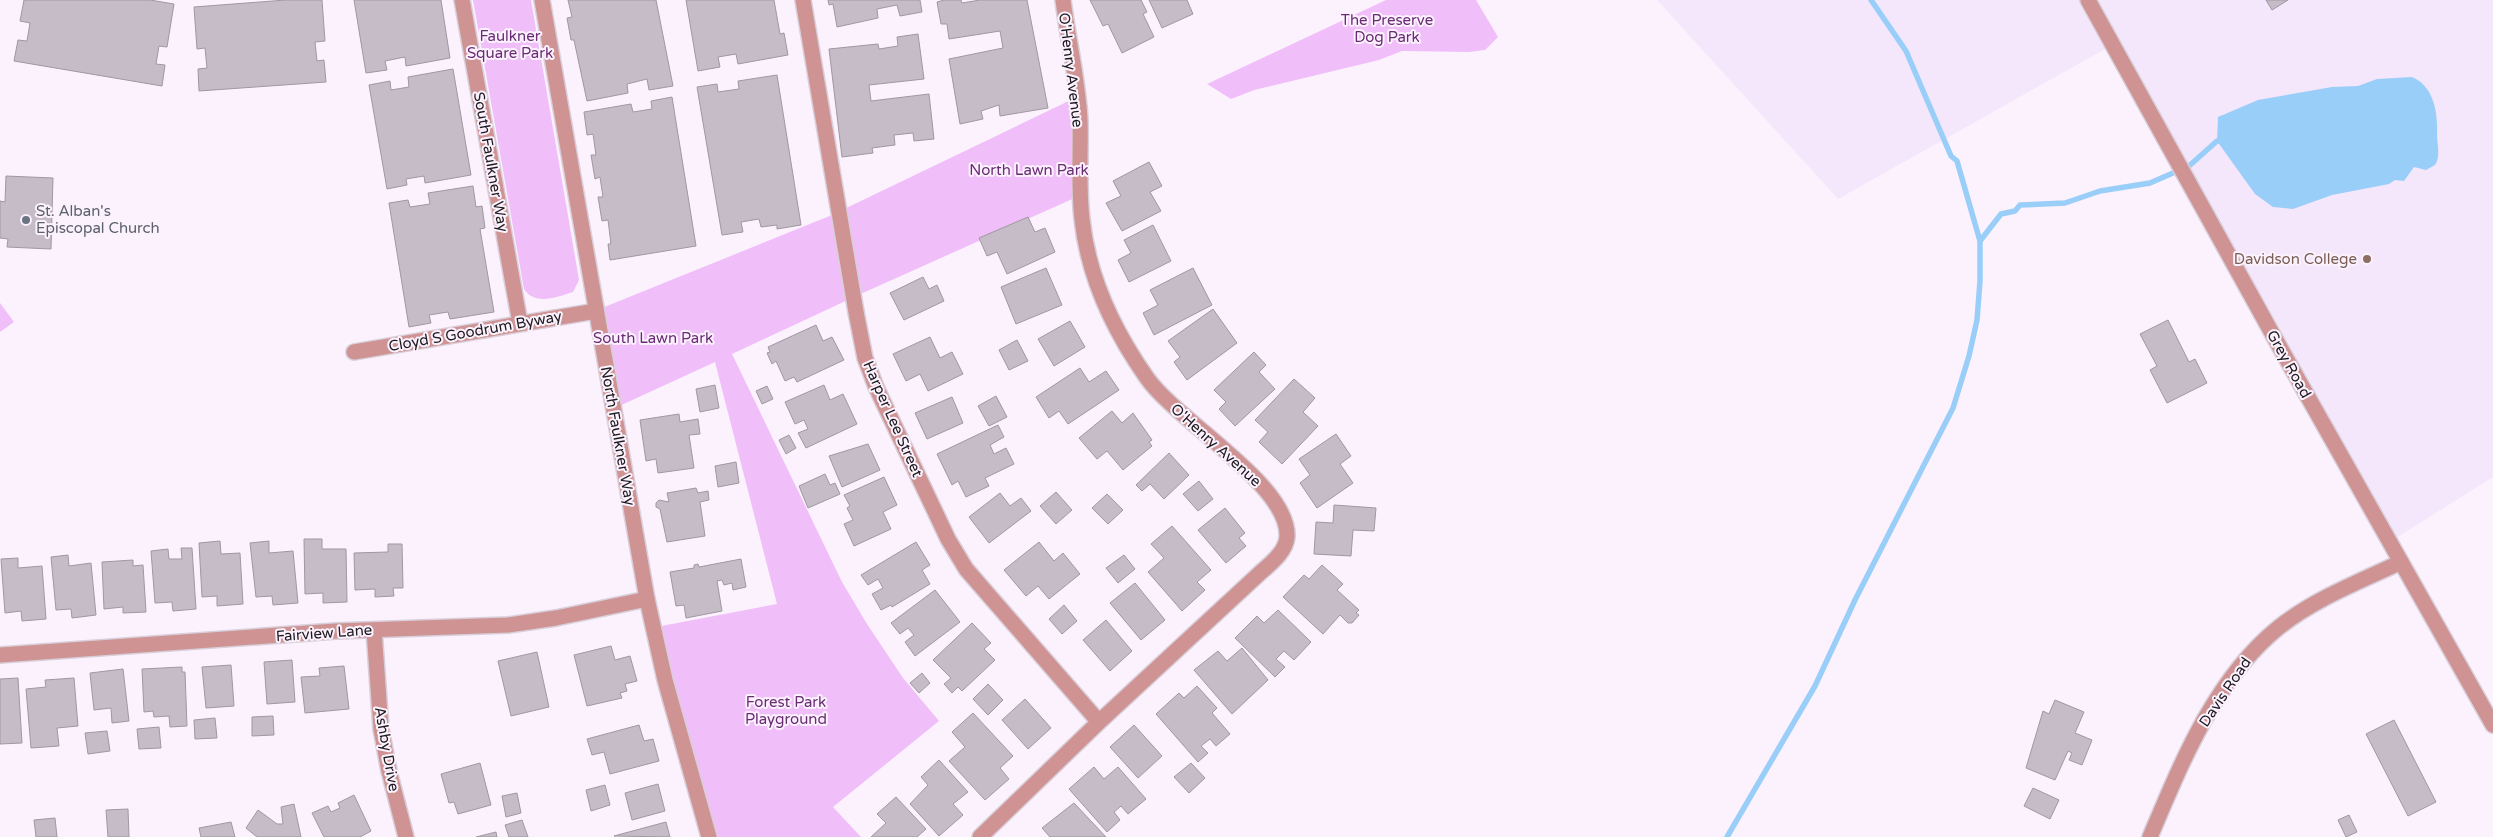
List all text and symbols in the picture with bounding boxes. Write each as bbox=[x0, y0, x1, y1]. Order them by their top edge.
park label: The Preserve Dog Park bbox=[1341, 11, 1433, 46]
street label: O'Henry Avenue bbox=[1055, 12, 1087, 128]
park label: Faulkner Square Park bbox=[467, 27, 553, 62]
street label: South Faulkner Way bbox=[470, 91, 512, 233]
park label: North Lawn Park bbox=[969, 161, 1089, 179]
place label: St. Alban's Episcopal Church bbox=[36, 202, 160, 237]
marker: St. Alban's Episcopal Church bbox=[20, 214, 32, 226]
place label: Davidson College bbox=[2234, 250, 2357, 268]
marker: Davidson College bbox=[2361, 253, 2373, 265]
street label: Cloyd S Goodrum Byway bbox=[387, 307, 563, 355]
street label: Grey Road bbox=[2263, 327, 2315, 401]
park label: South Lawn Park bbox=[593, 329, 713, 347]
street label: Harper Lee Street bbox=[859, 358, 927, 480]
street label: North Faulkner Way bbox=[597, 365, 639, 507]
street label: O'Henry Avenue bbox=[1167, 400, 1265, 490]
street label: Fairview Lane bbox=[275, 621, 373, 645]
street label: Davis Road bbox=[2195, 654, 2255, 730]
park label: Forest Park Playground bbox=[745, 693, 827, 728]
street label: Ashby Drive bbox=[371, 705, 403, 793]

